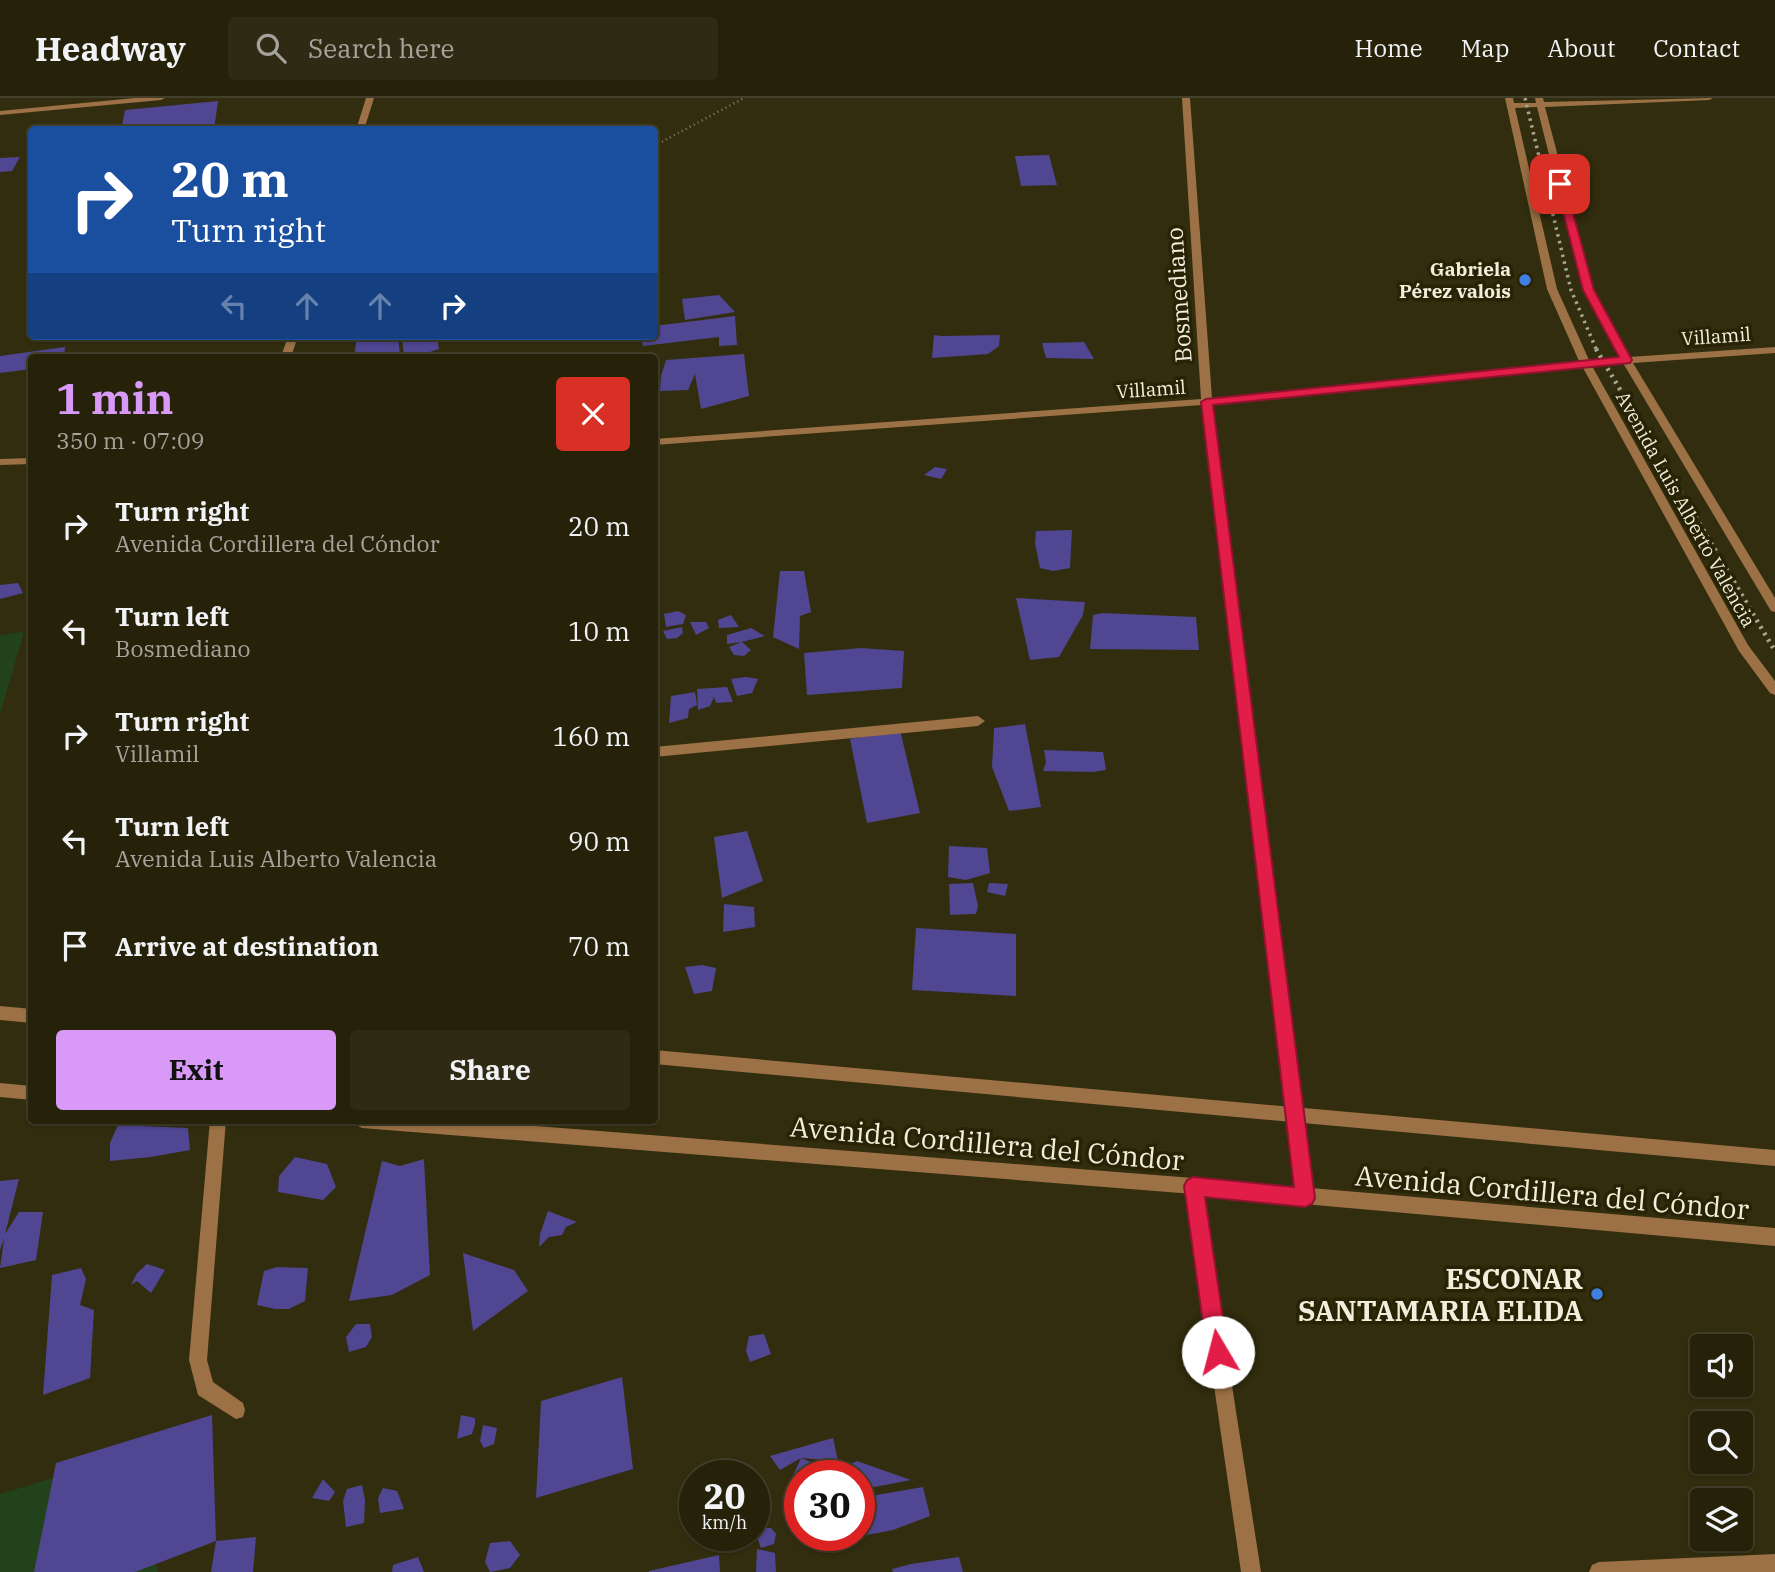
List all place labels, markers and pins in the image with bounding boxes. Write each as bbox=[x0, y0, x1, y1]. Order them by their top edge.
pin bbox=[1530, 154, 1590, 214]
place label: Gabriela Pérez valois bbox=[1399, 257, 1511, 303]
marker: Gabriela Pérez valois bbox=[1517, 272, 1533, 288]
place label: ESCONAR SANTAMARIA ELIDA bbox=[1298, 1260, 1583, 1329]
marker: ESCONAR SANTAMARIA ELIDA bbox=[1589, 1286, 1605, 1302]

